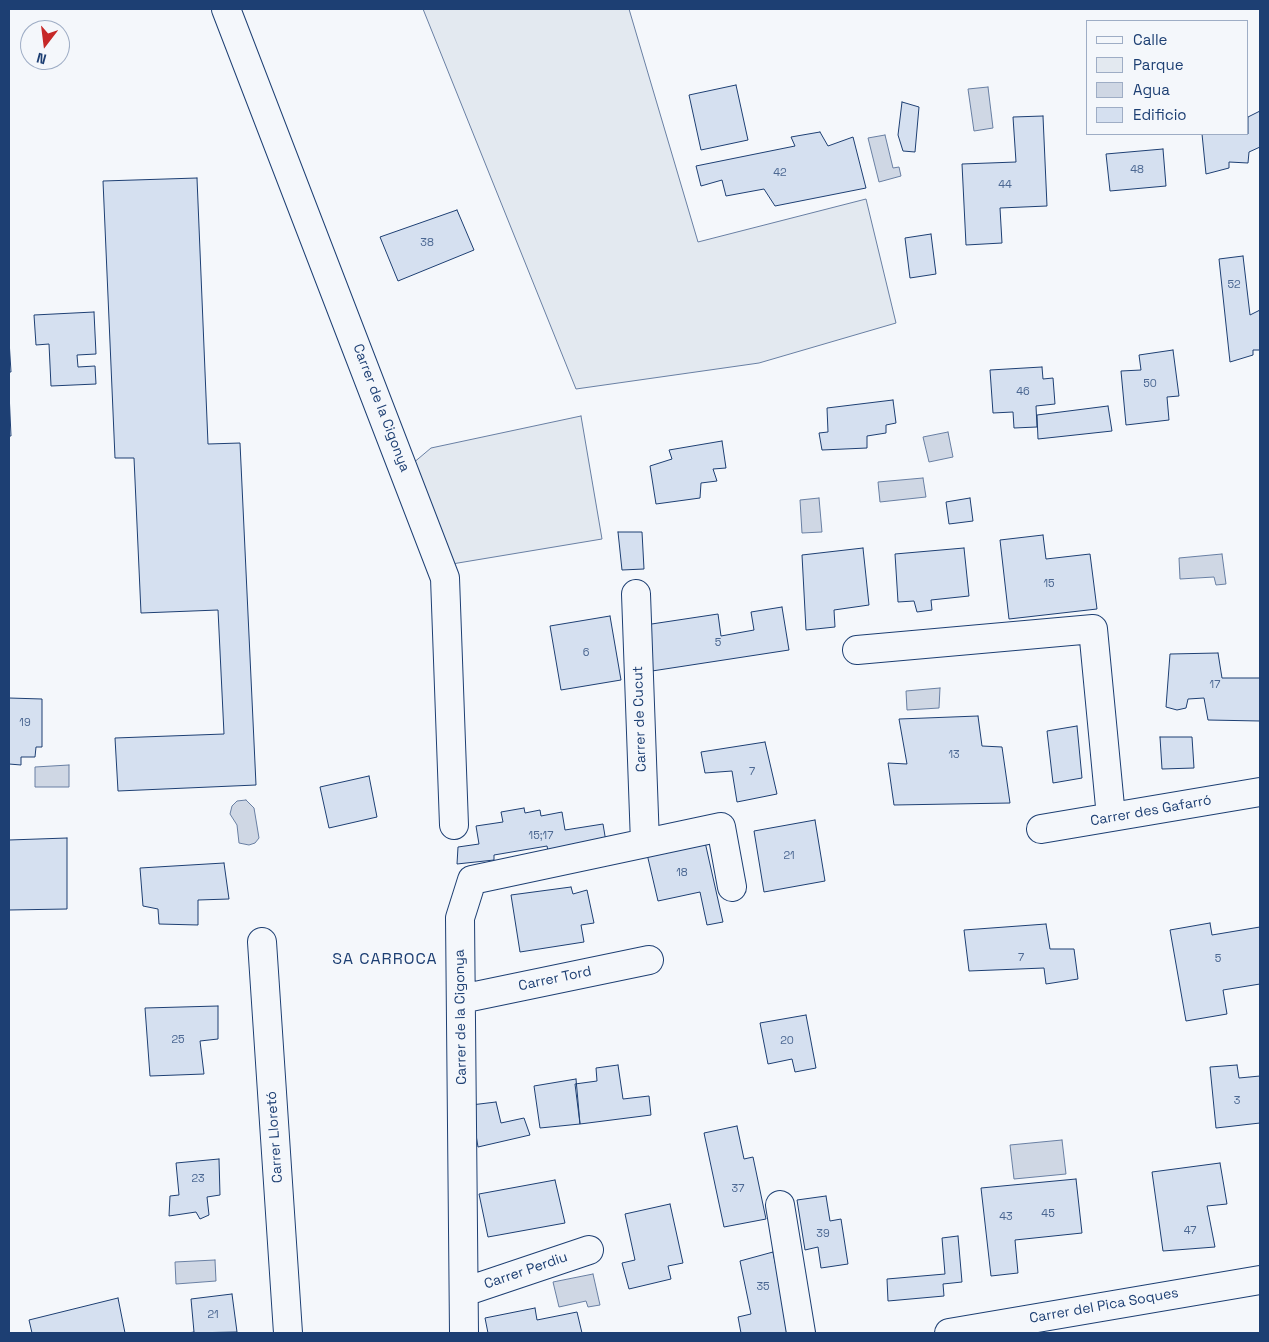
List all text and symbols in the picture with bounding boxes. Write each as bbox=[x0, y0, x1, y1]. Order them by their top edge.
north arrow bbox=[20, 20, 70, 70]
legend bbox=[1086, 20, 1249, 135]
text: Calle bbox=[1133, 30, 1168, 49]
text: N bbox=[35, 49, 48, 68]
text: Parque bbox=[1133, 55, 1184, 74]
text: Agua bbox=[1133, 80, 1170, 99]
text: Edificio bbox=[1133, 105, 1187, 124]
house number: 48 bbox=[1130, 163, 1144, 177]
house number: 42 bbox=[773, 166, 787, 180]
house number: 44 bbox=[998, 178, 1012, 192]
house number: 38 bbox=[420, 236, 434, 250]
house number: 52 bbox=[1227, 278, 1241, 292]
street label: Carrer de la Cigonya bbox=[349, 342, 413, 474]
house number: 50 bbox=[1143, 377, 1157, 391]
house number: 46 bbox=[1016, 385, 1030, 399]
house number: 15 bbox=[1043, 577, 1055, 591]
house number: 5 bbox=[715, 636, 721, 650]
house number: 6 bbox=[583, 646, 589, 660]
street label: Carrer de Cucut bbox=[630, 666, 650, 772]
house number: 17 bbox=[1210, 678, 1220, 692]
house number: 19 bbox=[19, 716, 31, 730]
house number: 13 bbox=[948, 748, 960, 762]
house number: 7 bbox=[749, 765, 755, 779]
street label: Carrer des Gafarró bbox=[1089, 792, 1213, 830]
house number: 15;17 bbox=[529, 829, 553, 843]
house number: 21 bbox=[783, 849, 795, 863]
house number: 18 bbox=[676, 866, 688, 880]
street label: Carrer de la Cigonya bbox=[451, 949, 471, 1085]
district label: SA CARROCA bbox=[331, 950, 439, 970]
house number: 7 bbox=[1018, 951, 1024, 965]
house number: 5 bbox=[1215, 952, 1221, 966]
street label: Carrer Tord bbox=[517, 963, 593, 995]
house number: 25 bbox=[171, 1033, 185, 1047]
house number: 20 bbox=[780, 1034, 794, 1048]
street label: Carrer Lloretó bbox=[263, 1090, 287, 1184]
house number: 3 bbox=[1234, 1094, 1240, 1108]
house number: 23 bbox=[191, 1172, 205, 1186]
house number: 37 bbox=[732, 1182, 744, 1196]
house number: 45 bbox=[1041, 1207, 1055, 1221]
house number: 43 bbox=[999, 1210, 1013, 1224]
house number: 47 bbox=[1184, 1224, 1196, 1238]
house number: 39 bbox=[816, 1227, 830, 1241]
street label: Carrer Perdiu bbox=[482, 1249, 570, 1293]
house number: 35 bbox=[756, 1280, 770, 1294]
street label: Carrer del Pica Soques bbox=[1028, 1285, 1180, 1327]
house number: 21 bbox=[207, 1308, 219, 1322]

